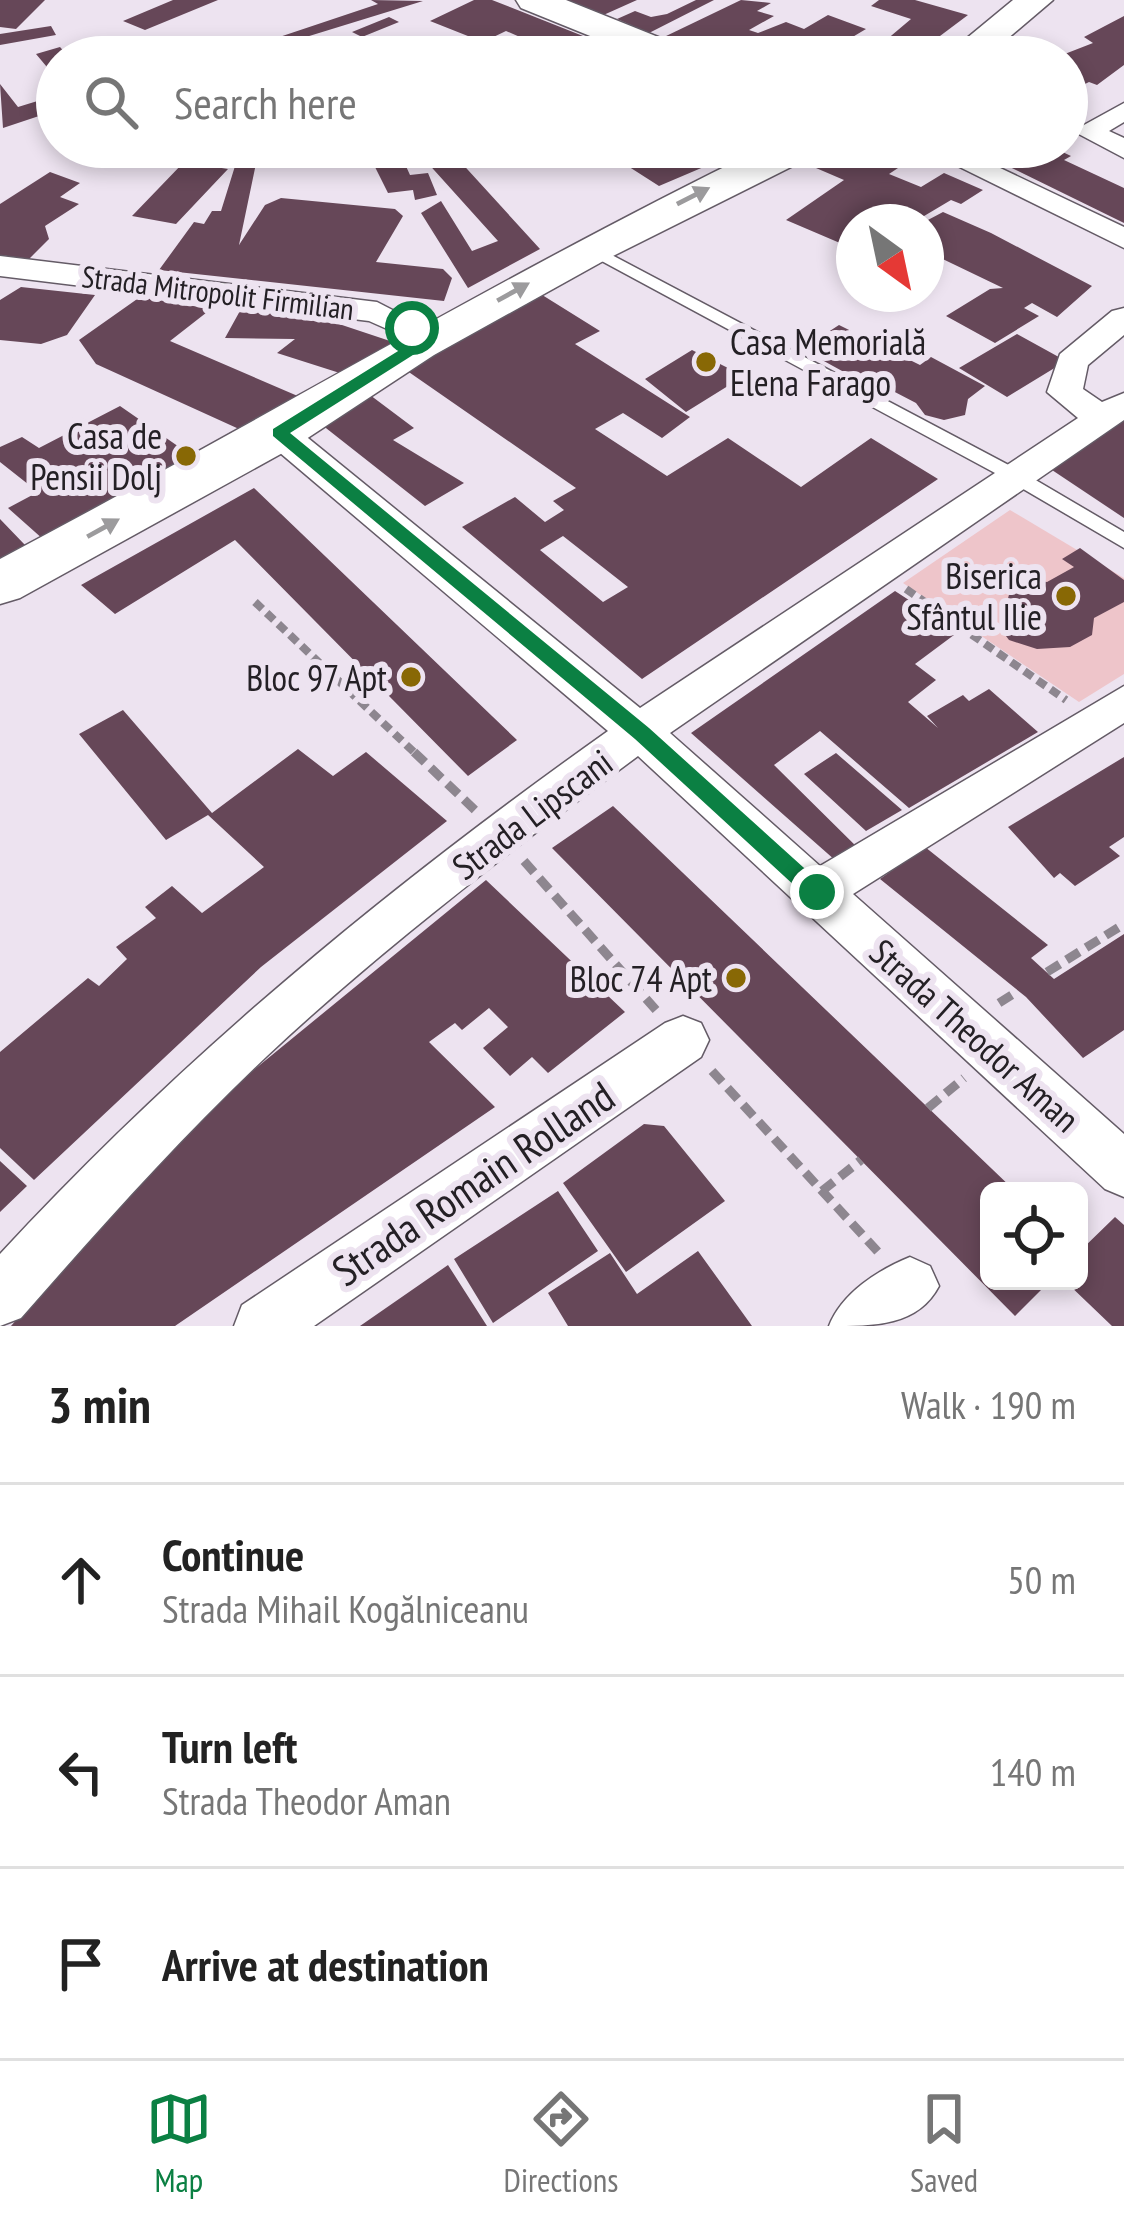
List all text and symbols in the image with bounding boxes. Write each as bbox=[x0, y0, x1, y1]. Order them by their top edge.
search box bbox=[36, 36, 1088, 168]
icon: search bbox=[78, 69, 144, 135]
text: Search here bbox=[174, 73, 357, 131]
one-way arrow bbox=[676, 186, 710, 207]
north arrow bbox=[836, 204, 944, 312]
street label: Strada Mitropolit Firmilian bbox=[80, 256, 356, 328]
one-way arrow bbox=[496, 282, 531, 303]
route start bbox=[385, 301, 439, 355]
place label: Casa Memorială Elena Farago bbox=[730, 318, 926, 406]
marker: Casa Memorială Elena Farago bbox=[693, 349, 719, 375]
place label: Casa de Pensii Dolj bbox=[30, 412, 162, 500]
marker: Casa de Pensii Dolj bbox=[173, 443, 199, 469]
one-way arrow bbox=[85, 518, 120, 539]
place label: Biserica Sfântul Ilie bbox=[906, 552, 1042, 640]
marker: Biserica Sfântul Ilie bbox=[1053, 583, 1079, 609]
place label: Bloc 97 Apt bbox=[246, 654, 387, 701]
marker: Bloc 97 Apt bbox=[398, 664, 424, 690]
street label: Strada Lipscani bbox=[443, 738, 621, 890]
route end bbox=[790, 865, 844, 919]
street label: Strada Theodor Aman bbox=[860, 928, 1090, 1142]
place label: Bloc 74 Apt bbox=[570, 955, 712, 1002]
marker: Bloc 74 Apt bbox=[723, 965, 749, 991]
street label: Strada Romain Rolland bbox=[321, 1068, 625, 1298]
map controls bbox=[980, 1182, 1088, 1290]
button: locate bbox=[980, 1182, 1088, 1290]
text: 3 min bbox=[48, 1371, 151, 1437]
text: Walk · 190 m bbox=[901, 1379, 1076, 1430]
text: Continue bbox=[162, 1525, 304, 1583]
icon: ahead bbox=[48, 1547, 114, 1613]
text: 50 m bbox=[1007, 1554, 1076, 1605]
text: Strada Mihail Kogălniceanu bbox=[162, 1583, 529, 1634]
text: Turn left bbox=[162, 1717, 297, 1775]
icon: left bbox=[48, 1739, 114, 1805]
text: 140 m bbox=[990, 1746, 1076, 1797]
text: Strada Theodor Aman bbox=[162, 1775, 451, 1826]
icon: arrive bbox=[48, 1931, 114, 1997]
text: Arrive at destination bbox=[162, 1935, 489, 1993]
tab: Map bbox=[146, 2086, 212, 2201]
tab: Directions bbox=[504, 2086, 618, 2201]
tab: Saved bbox=[910, 2086, 978, 2201]

